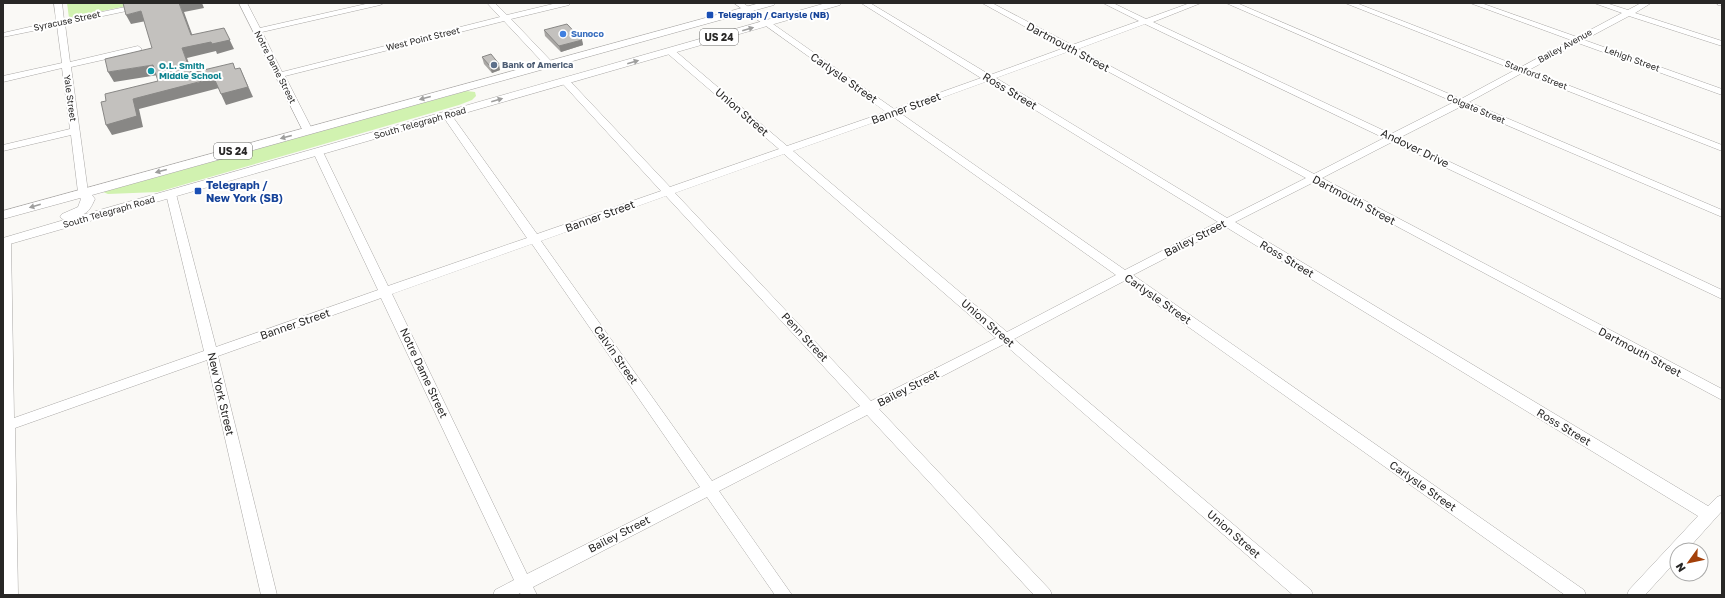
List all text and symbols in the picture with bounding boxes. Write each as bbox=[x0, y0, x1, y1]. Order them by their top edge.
street label: Syracuse Street bbox=[32, 8, 102, 33]
place label: Telegraph / Carlysle (NB) bbox=[718, 9, 830, 20]
marker: Telegraph / Carlysle (NB) bbox=[705, 10, 715, 20]
street label: Dartmouth Street bbox=[1024, 19, 1112, 74]
street label: West Point Street bbox=[385, 24, 461, 53]
one-way arrow bbox=[743, 26, 755, 32]
street label: Bailey Avenue bbox=[1536, 26, 1594, 65]
place label: Sunoco bbox=[571, 28, 604, 39]
street label: Notre Dame Street bbox=[252, 29, 299, 105]
marker: Sunoco bbox=[558, 29, 568, 39]
road number: US 24 bbox=[700, 29, 738, 45]
street label: Lehigh Street bbox=[1603, 43, 1662, 74]
street label: Carlysle Street bbox=[808, 50, 880, 105]
street label: Stanford Street bbox=[1503, 58, 1569, 92]
place label: Bank of America bbox=[502, 59, 573, 70]
one-way arrow bbox=[627, 59, 639, 65]
place label: O.L. Smith Middle School bbox=[159, 60, 222, 81]
marker: Bank of America bbox=[489, 60, 499, 70]
marker: O.L. Smith Middle School bbox=[146, 66, 156, 76]
street label: Ross Street bbox=[981, 69, 1040, 112]
street label: Yale Street bbox=[62, 74, 79, 122]
street label: Union Street bbox=[713, 85, 772, 138]
street label: Banner Street bbox=[869, 89, 942, 126]
street label: Colgate Street bbox=[1445, 91, 1507, 126]
one-way arrow bbox=[419, 96, 431, 102]
one-way arrow bbox=[492, 97, 504, 103]
street label: South Telegraph Road bbox=[372, 104, 467, 141]
street label: Andover Drive bbox=[1379, 126, 1451, 170]
one-way arrow bbox=[280, 134, 292, 140]
road number: US 24 bbox=[214, 143, 252, 159]
one-way arrow bbox=[154, 168, 166, 174]
street label: Dartmouth Street bbox=[1310, 172, 1398, 227]
place label: Telegraph / New York (SB) bbox=[206, 178, 283, 204]
marker: Telegraph / New York (SB) bbox=[193, 186, 203, 196]
street label: South Telegraph Road bbox=[61, 193, 156, 230]
street label: Banner Street bbox=[563, 197, 636, 234]
one-way arrow bbox=[29, 203, 42, 209]
street label: Bailey Street bbox=[1162, 216, 1228, 259]
street label: Ross Street bbox=[1258, 237, 1317, 280]
street label: Carlysle Street bbox=[1122, 271, 1194, 326]
street label: Union Street bbox=[959, 296, 1018, 349]
street label: Banner Street bbox=[258, 305, 332, 342]
street label: Penn Street bbox=[779, 309, 831, 364]
street label: Calvin Street bbox=[592, 323, 641, 386]
street label: Dartmouth Street bbox=[1596, 324, 1684, 379]
street label: Notre Dame Street bbox=[398, 326, 451, 420]
street label: New York Street bbox=[206, 351, 237, 437]
street label: Bailey Street bbox=[875, 366, 941, 409]
street label: Ross Street bbox=[1535, 405, 1594, 448]
street label: Carlysle Street bbox=[1387, 458, 1459, 513]
street label: Union Street bbox=[1205, 507, 1264, 560]
street label: Bailey Street bbox=[586, 512, 652, 555]
north arrow bbox=[1669, 542, 1709, 582]
text: N bbox=[1672, 561, 1688, 575]

